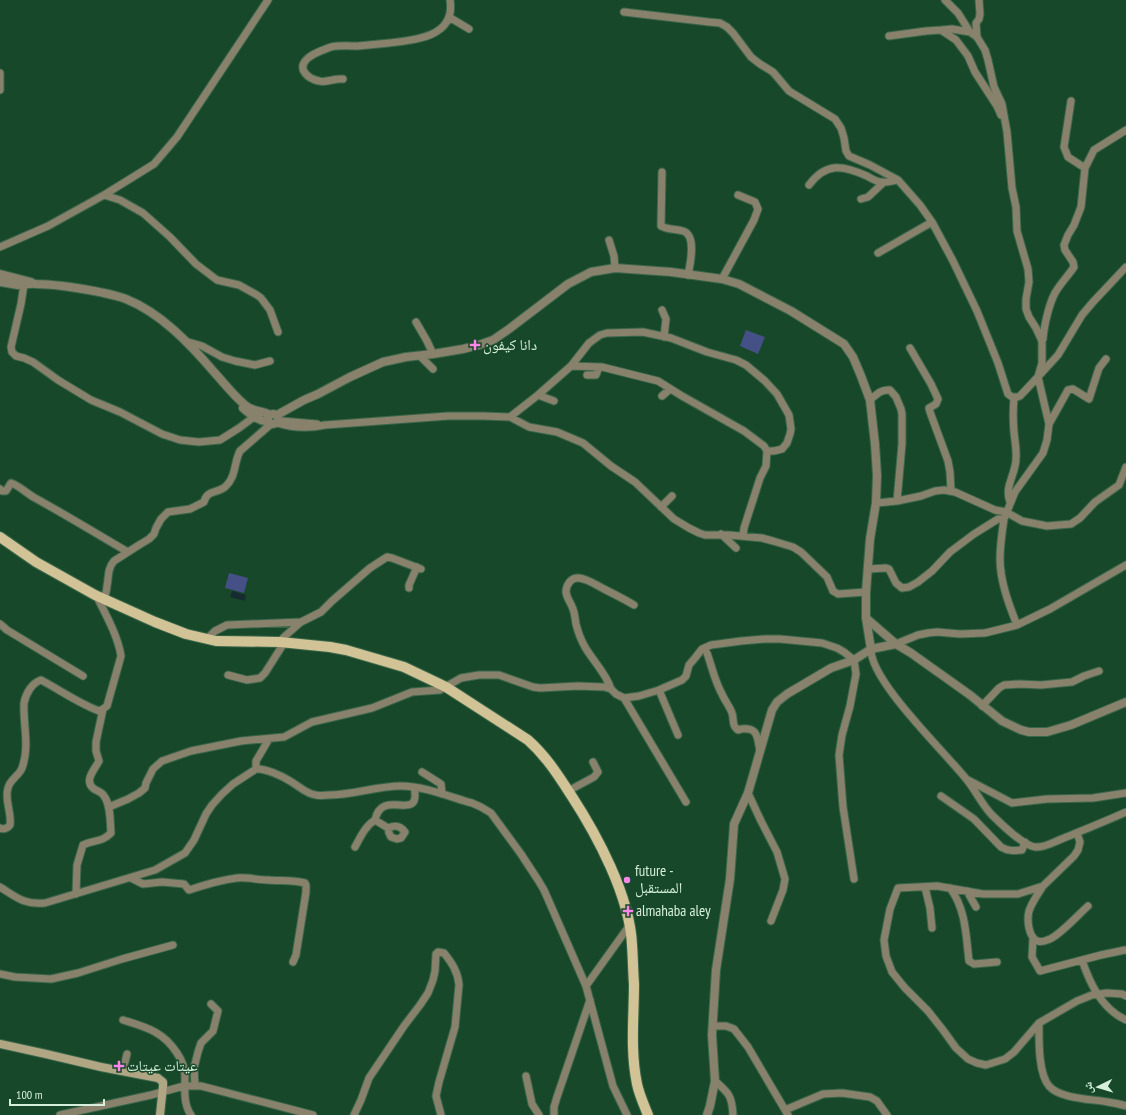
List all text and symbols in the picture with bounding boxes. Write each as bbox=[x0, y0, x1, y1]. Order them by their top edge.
place label: دانا كيفون bbox=[483, 335, 537, 355]
marker: دانا كيفون bbox=[470, 340, 480, 350]
place label: future - المستقبل bbox=[635, 861, 682, 898]
marker: future - المستقبل bbox=[622, 875, 632, 885]
place label: almahaba aley bbox=[636, 901, 711, 920]
marker: almahaba aley bbox=[623, 906, 633, 916]
place label: عيتات عيتات bbox=[127, 1056, 198, 1075]
marker: عيتات عيتات bbox=[114, 1061, 124, 1071]
north arrow bbox=[1078, 1067, 1118, 1107]
scale bar bbox=[10, 1081, 104, 1107]
text: ش bbox=[1081, 1081, 1097, 1094]
text: 100 m bbox=[16, 1087, 43, 1102]

